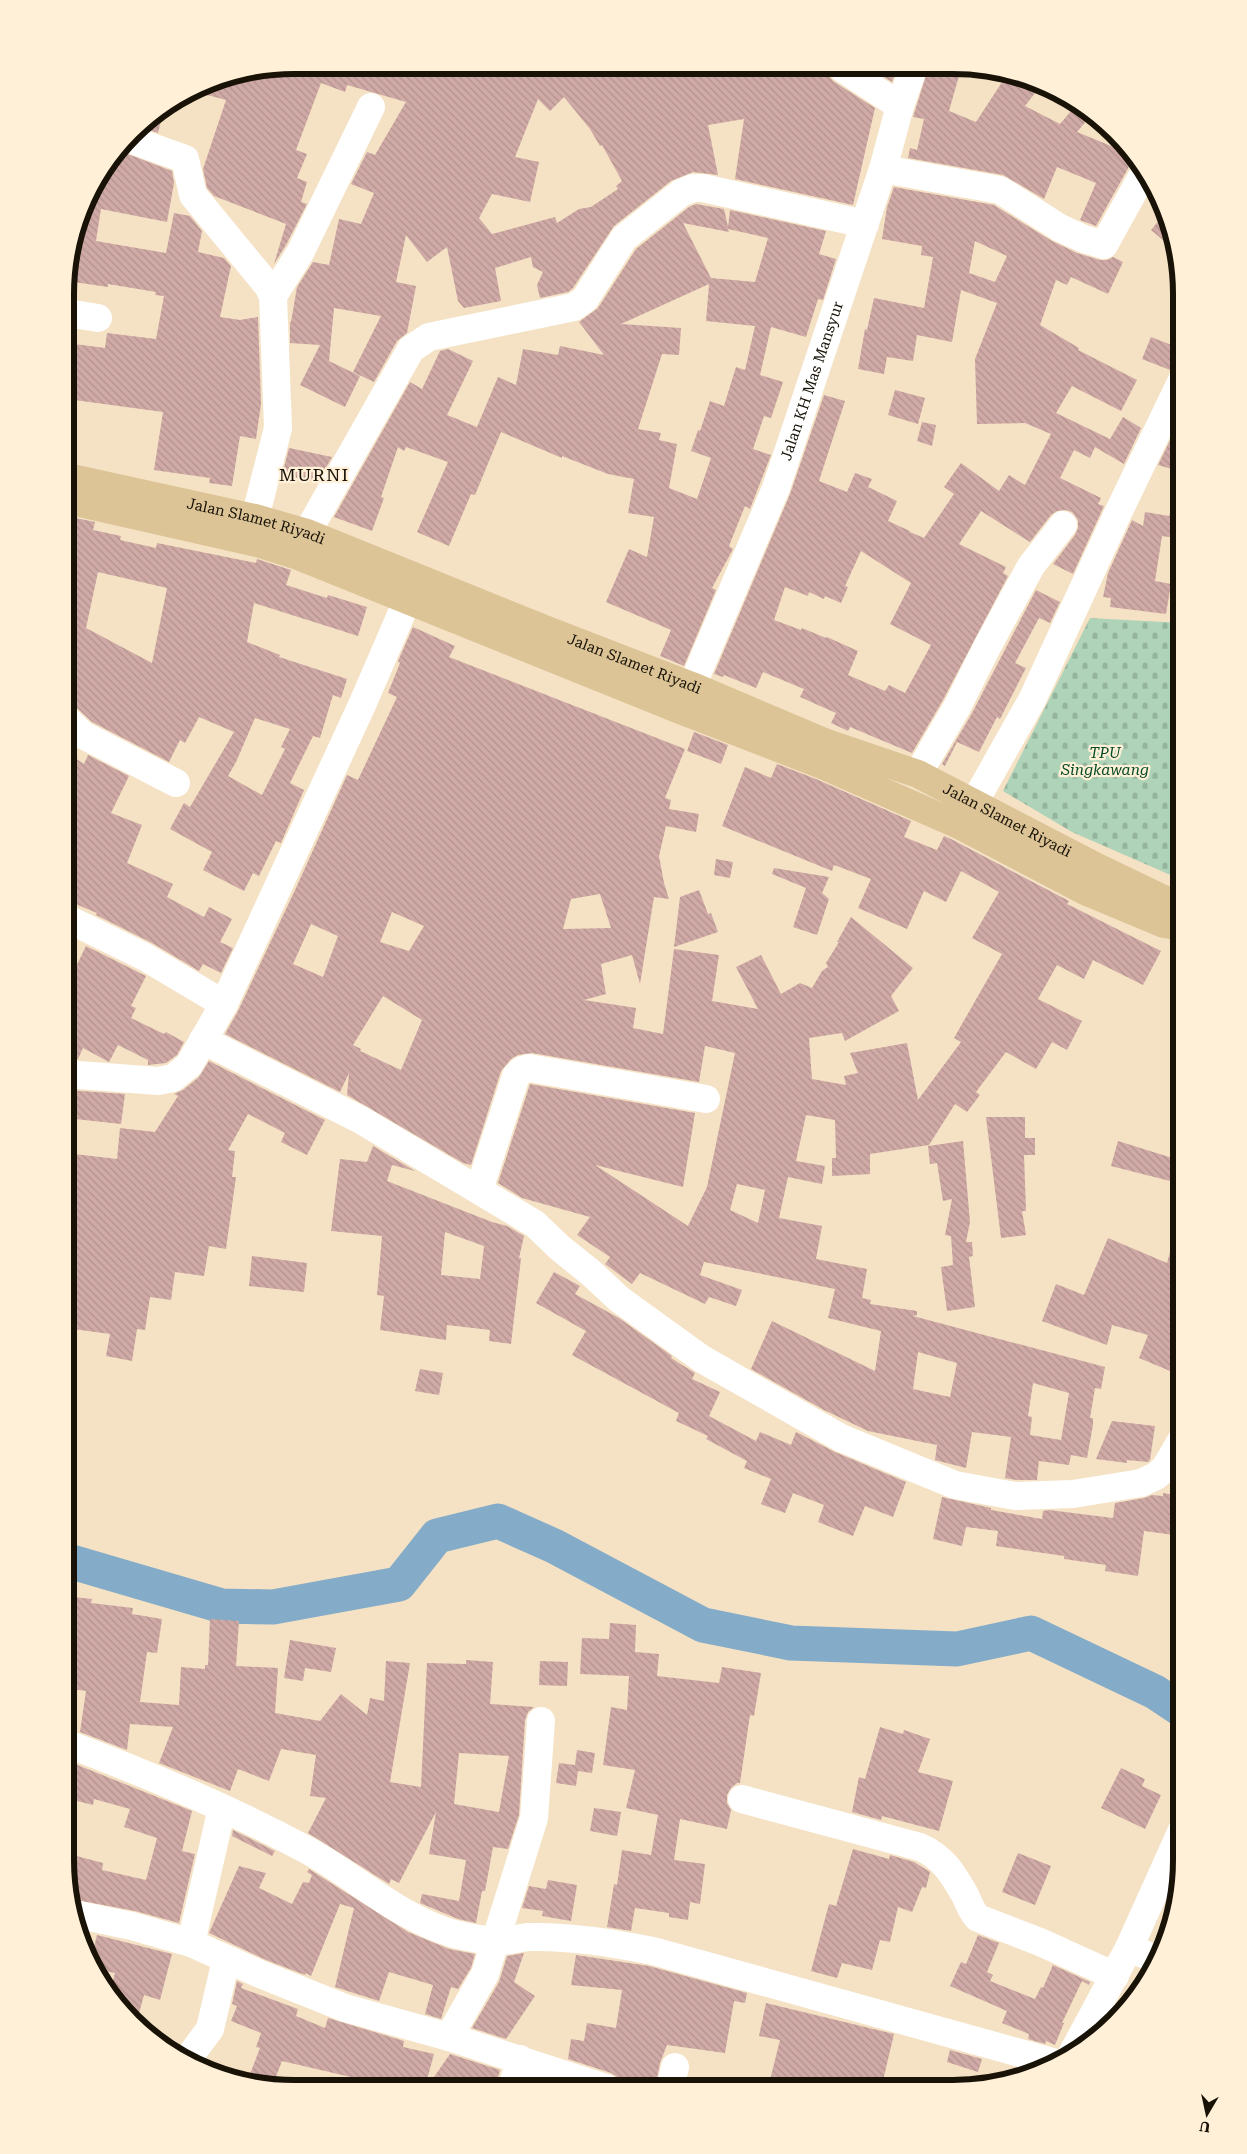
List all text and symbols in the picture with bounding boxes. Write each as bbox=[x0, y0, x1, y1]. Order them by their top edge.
street label: Jalan KH Mas Mansyur bbox=[777, 299, 847, 463]
district label: MURNI bbox=[279, 464, 349, 485]
street label: Jalan Slamet Riyadi bbox=[185, 494, 328, 548]
street label: Jalan Slamet Riyadi bbox=[565, 630, 704, 698]
park label: TPU Singkawang bbox=[1060, 744, 1149, 779]
street label: Jalan Slamet Riyadi bbox=[940, 780, 1075, 861]
north arrow bbox=[1182, 2089, 1232, 2139]
text: U bbox=[1198, 2118, 1212, 2136]

